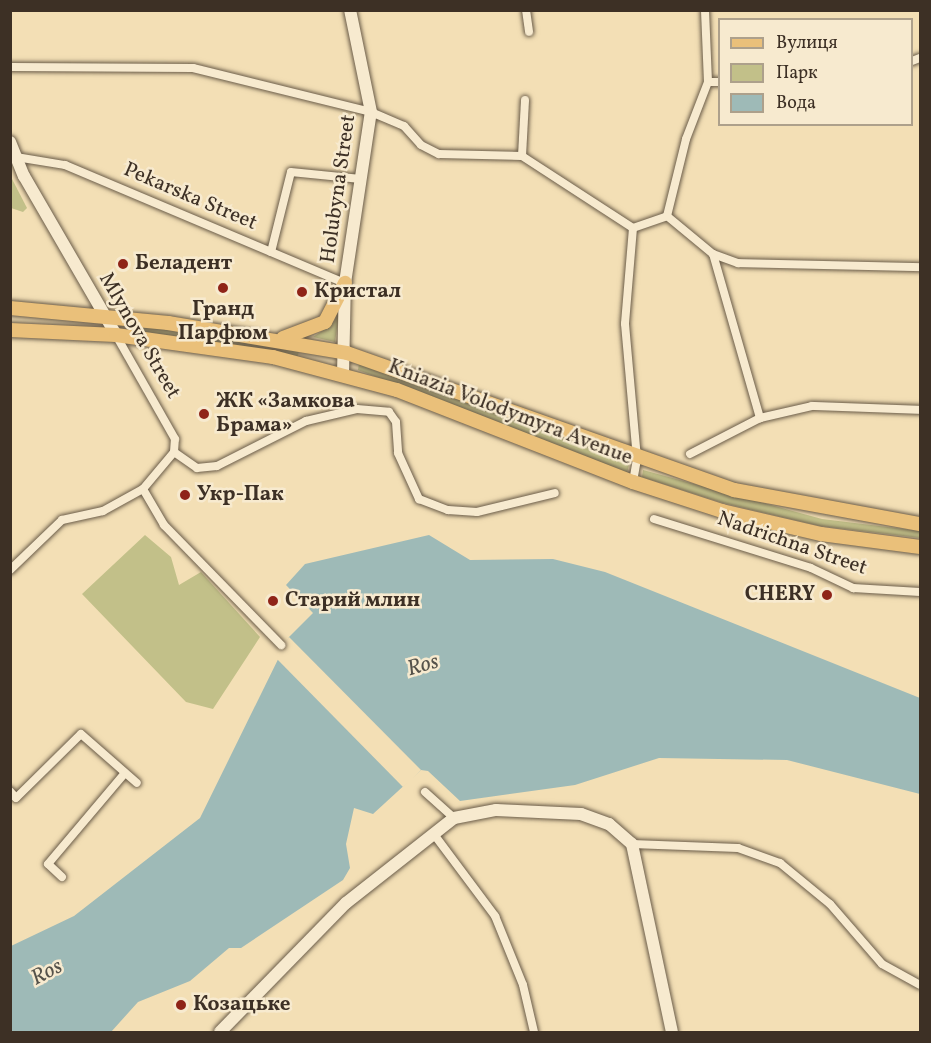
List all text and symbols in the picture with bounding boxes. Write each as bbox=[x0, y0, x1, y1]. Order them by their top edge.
legend bbox=[718, 18, 913, 126]
text: Вулиця bbox=[776, 31, 838, 56]
text: Парк bbox=[776, 61, 818, 86]
text: Вода bbox=[776, 91, 816, 116]
street label: Holubyna Street bbox=[316, 113, 362, 265]
street label: Pekarska Street bbox=[119, 158, 261, 236]
place label: Беладент bbox=[135, 251, 232, 277]
marker: Беладент bbox=[116, 257, 130, 271]
street label: Mlynova Street bbox=[93, 268, 185, 404]
place label: Кристал bbox=[314, 279, 401, 305]
marker: Гранд Парфюм bbox=[216, 281, 230, 295]
marker: Кристал bbox=[295, 285, 309, 299]
place label: Гранд Парфюм bbox=[178, 297, 268, 347]
street label: Kniazia Volodymyra Avenue bbox=[384, 355, 636, 471]
place label: ЖК «Замкова Брама» bbox=[216, 389, 355, 439]
marker: ЖК «Замкова Брама» bbox=[197, 407, 211, 421]
place label: Укр-Пак bbox=[197, 482, 284, 508]
marker: Укр-Пак bbox=[178, 488, 192, 502]
street label: Nadrichna Street bbox=[714, 507, 870, 581]
place label: CHERY bbox=[745, 582, 815, 608]
place label: Старий млин bbox=[285, 588, 420, 614]
marker: CHERY bbox=[820, 588, 834, 602]
marker: Старий млин bbox=[266, 594, 280, 608]
water label: Ros bbox=[404, 649, 442, 683]
water label: Ros bbox=[27, 954, 67, 992]
place label: Козацьке bbox=[193, 992, 290, 1018]
marker: Козацьке bbox=[174, 998, 188, 1012]

